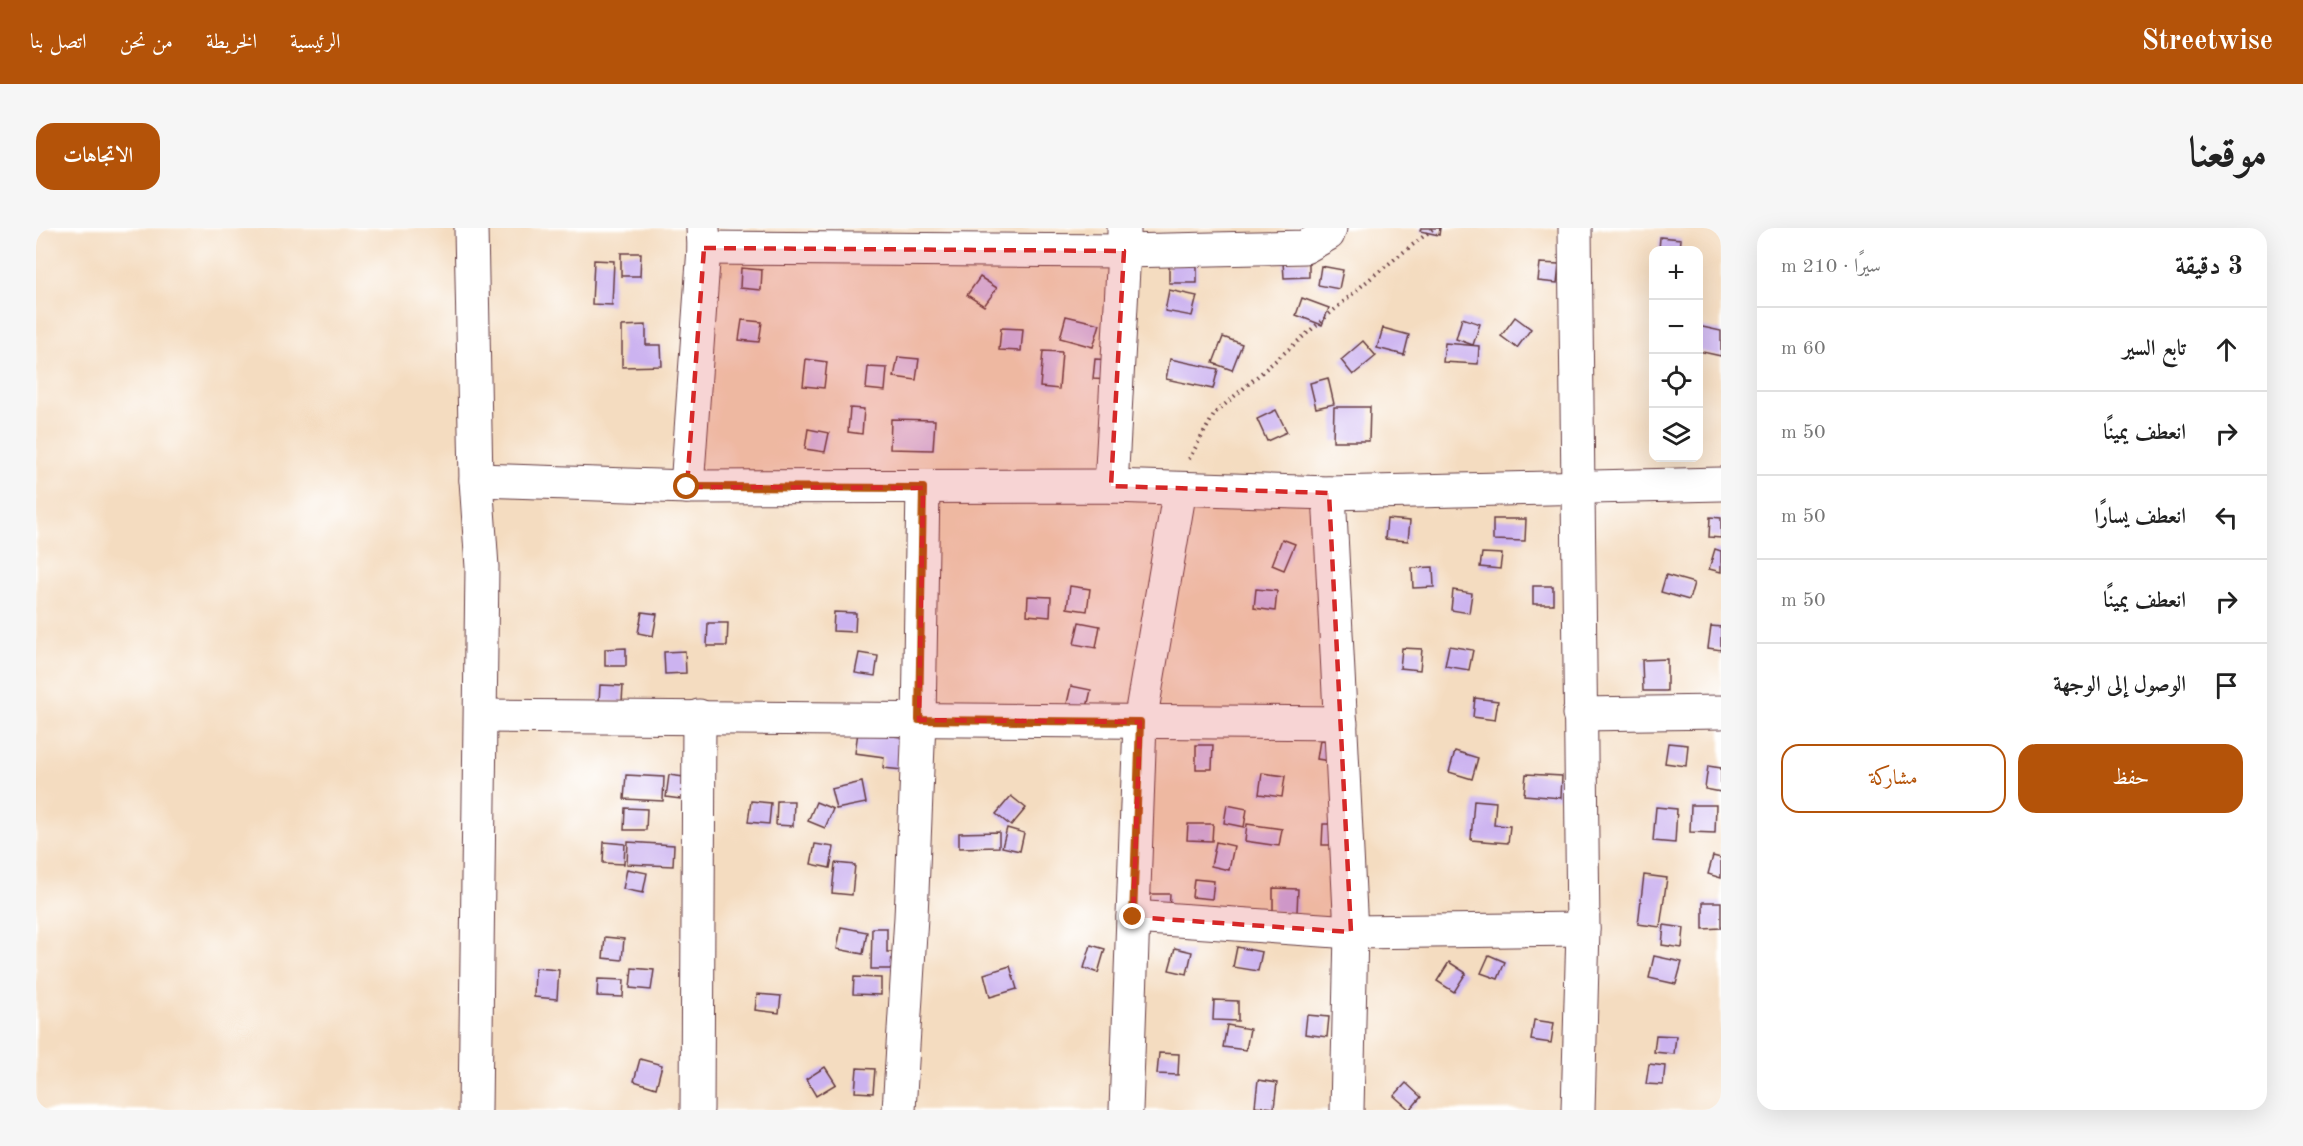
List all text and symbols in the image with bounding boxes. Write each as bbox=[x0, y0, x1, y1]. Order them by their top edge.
text: Streetwise bbox=[2141, 28, 2273, 56]
text: اتصل بنا bbox=[30, 32, 87, 53]
text: من نحن bbox=[120, 32, 173, 53]
text: الخريطة bbox=[206, 32, 257, 53]
text: الرئيسية bbox=[290, 32, 341, 53]
button: الاتجاهات bbox=[36, 123, 160, 190]
text: موقعنا bbox=[2189, 134, 2267, 176]
map controls bbox=[1649, 246, 1703, 462]
button: + bbox=[1649, 246, 1703, 300]
text: 3 دقيقة bbox=[2175, 254, 2243, 280]
text: سيرًا · 210 m bbox=[1781, 257, 1881, 277]
button: − bbox=[1649, 300, 1703, 354]
icon: ahead bbox=[2210, 333, 2243, 366]
text: تابع السير bbox=[2122, 338, 2186, 360]
text: 60 m bbox=[1781, 339, 1826, 359]
button: locate bbox=[1649, 354, 1703, 408]
button: layers bbox=[1649, 408, 1703, 462]
icon: right bbox=[2210, 417, 2243, 450]
text: انعطف يمينًا bbox=[2103, 422, 2186, 444]
text: 50 m bbox=[1781, 423, 1826, 443]
route start bbox=[673, 473, 699, 499]
icon: left bbox=[2210, 501, 2243, 534]
text: انعطف يسارًا bbox=[2094, 506, 2186, 528]
text: 50 m bbox=[1781, 507, 1826, 527]
icon: right bbox=[2210, 585, 2243, 618]
text: انعطف يمينًا bbox=[2103, 590, 2186, 612]
text: 50 m bbox=[1781, 591, 1826, 611]
icon: arrive bbox=[2210, 669, 2243, 702]
text: الوصول إلى الوجهة bbox=[2053, 674, 2186, 696]
button: مشاركة bbox=[1781, 744, 2006, 813]
button: حفظ bbox=[2018, 744, 2243, 813]
route end bbox=[1119, 903, 1145, 929]

